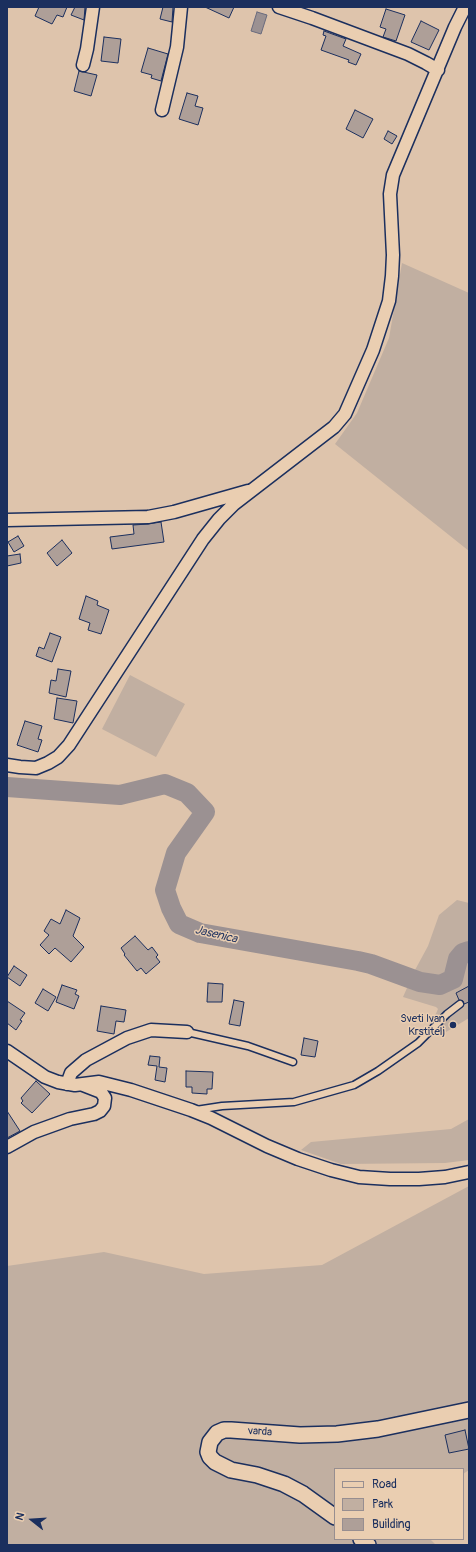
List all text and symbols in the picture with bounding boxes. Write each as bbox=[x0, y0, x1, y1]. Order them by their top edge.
water label: Jasenica bbox=[193, 923, 239, 947]
place label: Sveti Ivan Krstitelj bbox=[400, 1012, 445, 1038]
marker: Sveti Ivan Krstitelj bbox=[448, 1020, 458, 1030]
street label: varda bbox=[247, 1425, 273, 1439]
legend bbox=[334, 1468, 464, 1540]
text: Road bbox=[372, 1477, 397, 1492]
text: Park bbox=[372, 1497, 393, 1512]
north arrow bbox=[12, 1500, 52, 1540]
text: N bbox=[13, 1511, 27, 1522]
text: Building bbox=[372, 1517, 411, 1532]

